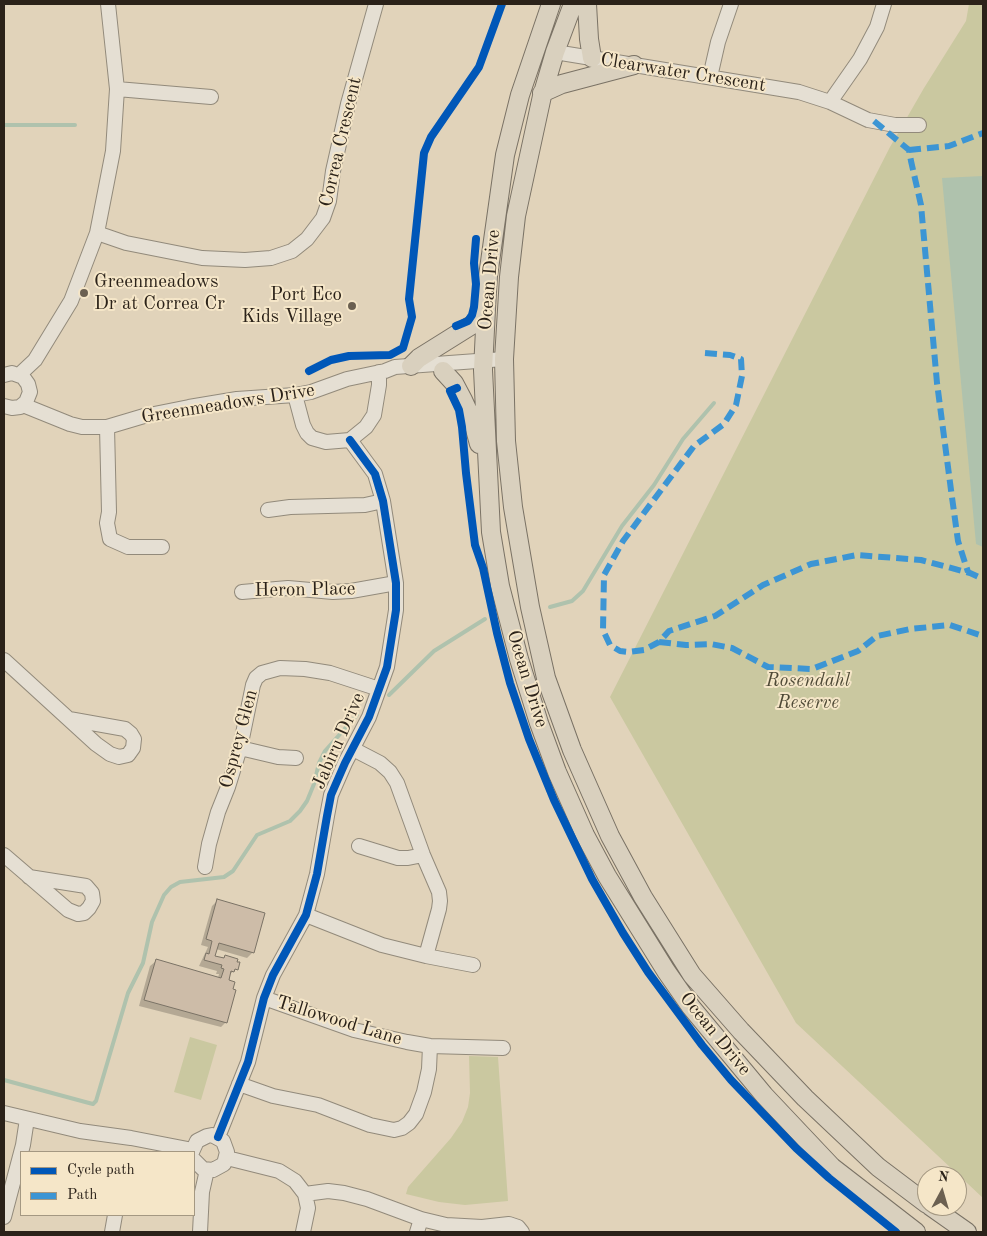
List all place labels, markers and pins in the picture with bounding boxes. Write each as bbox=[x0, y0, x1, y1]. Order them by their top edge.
place label: Greenmeadows Dr at Correa Cr bbox=[94, 271, 225, 315]
place label: Port Eco Kids Village bbox=[241, 284, 342, 328]
marker: Greenmeadows Dr at Correa Cr bbox=[78, 287, 90, 299]
marker: Port Eco Kids Village bbox=[346, 300, 358, 312]

